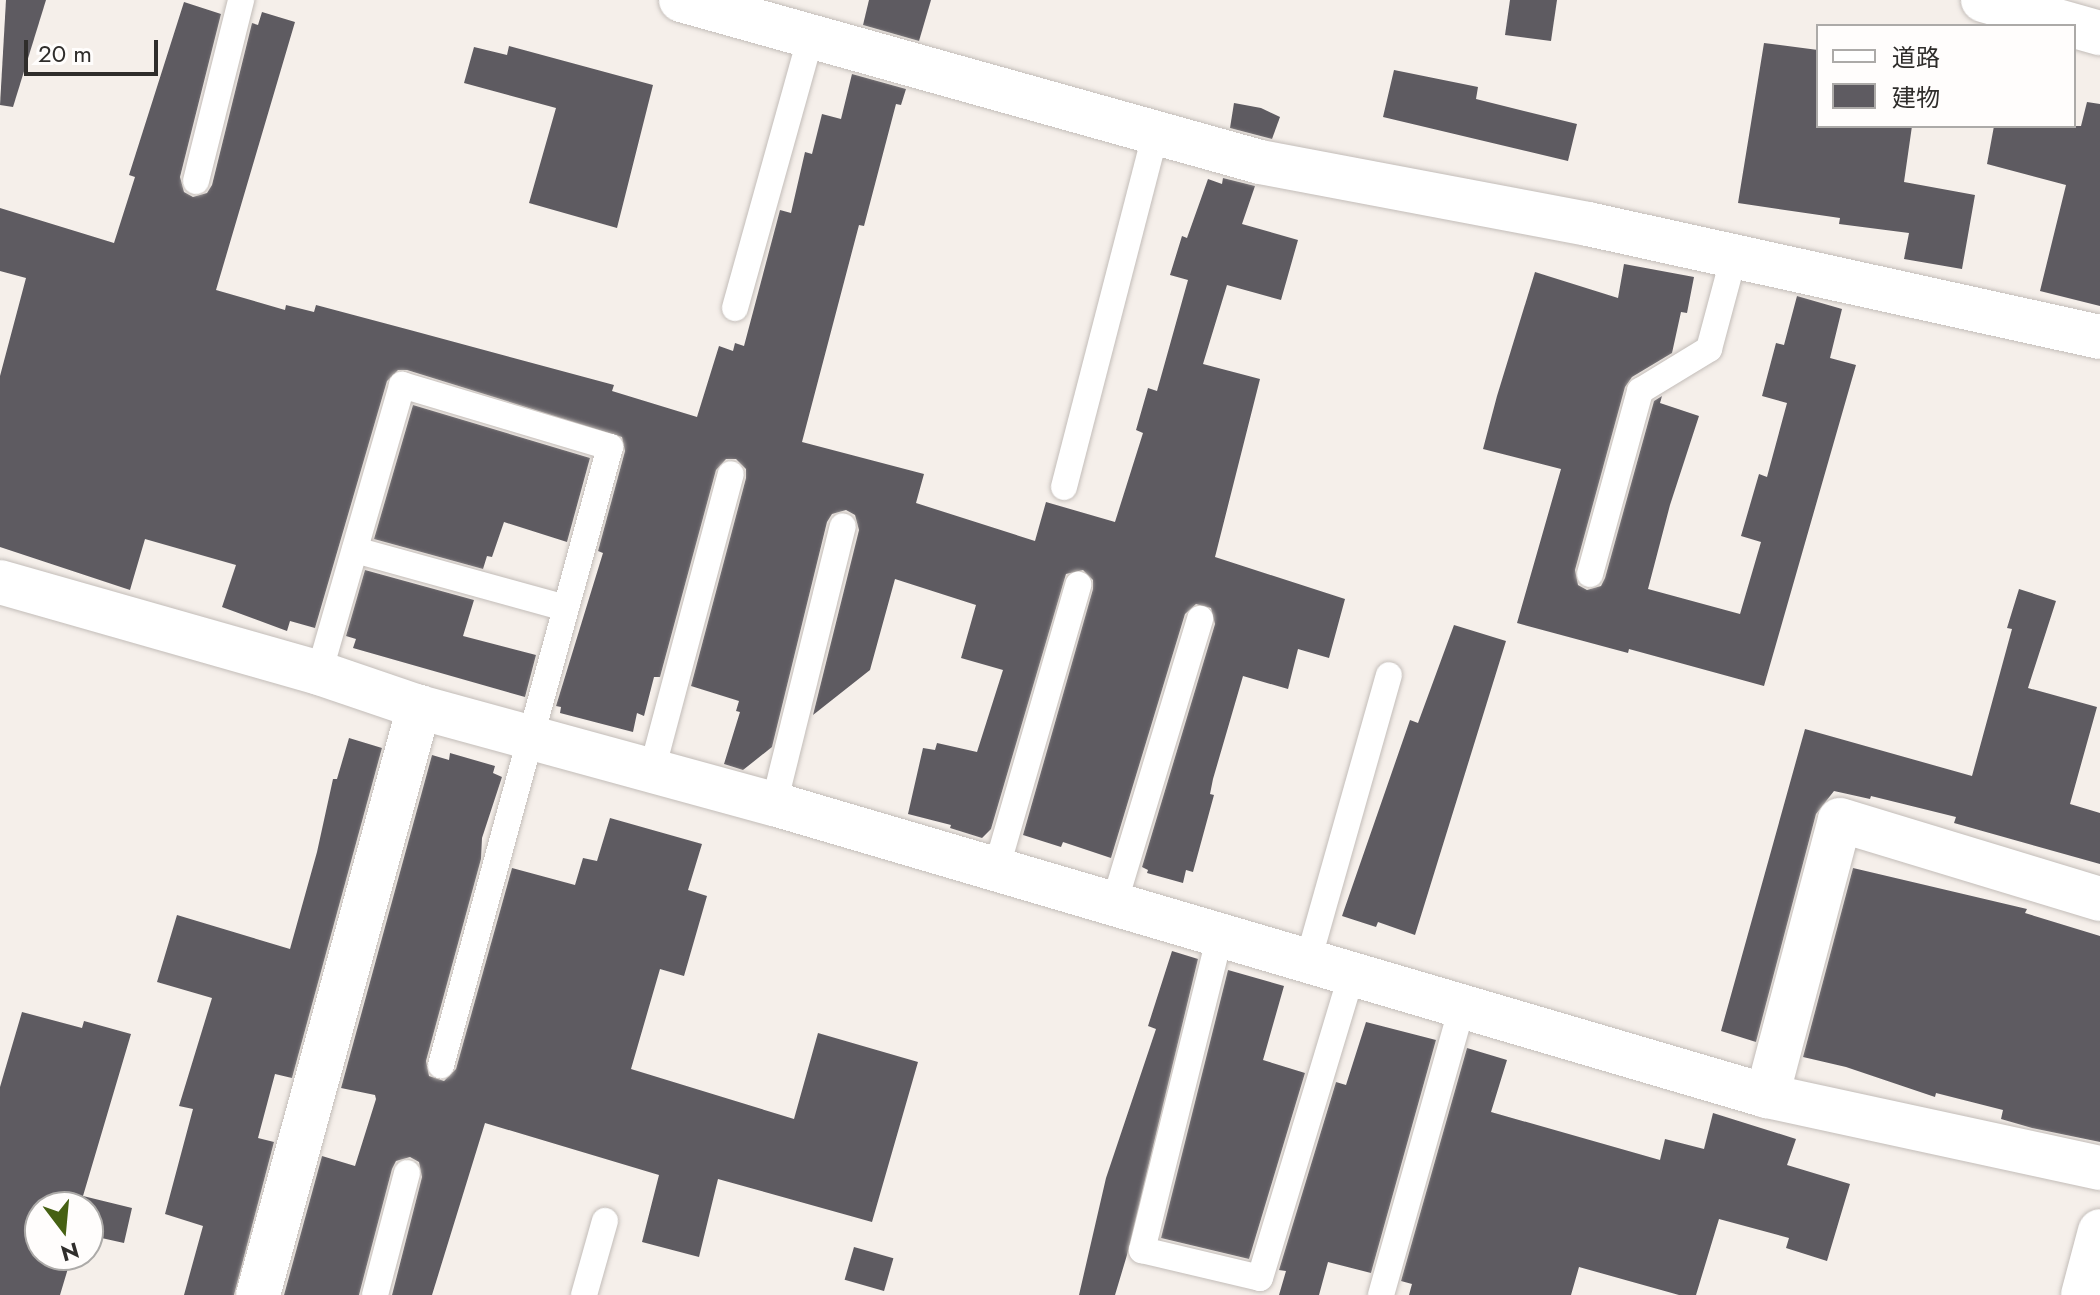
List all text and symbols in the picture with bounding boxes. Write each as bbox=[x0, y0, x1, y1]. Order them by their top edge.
scale bar bbox=[28, 24, 162, 74]
legend bbox=[1816, 24, 2076, 128]
text: 20 m bbox=[38, 36, 92, 71]
text: 道路 bbox=[1892, 40, 1940, 75]
text: 建物 bbox=[1892, 80, 1940, 115]
north arrow bbox=[24, 1191, 104, 1271]
text: N bbox=[57, 1234, 83, 1270]

